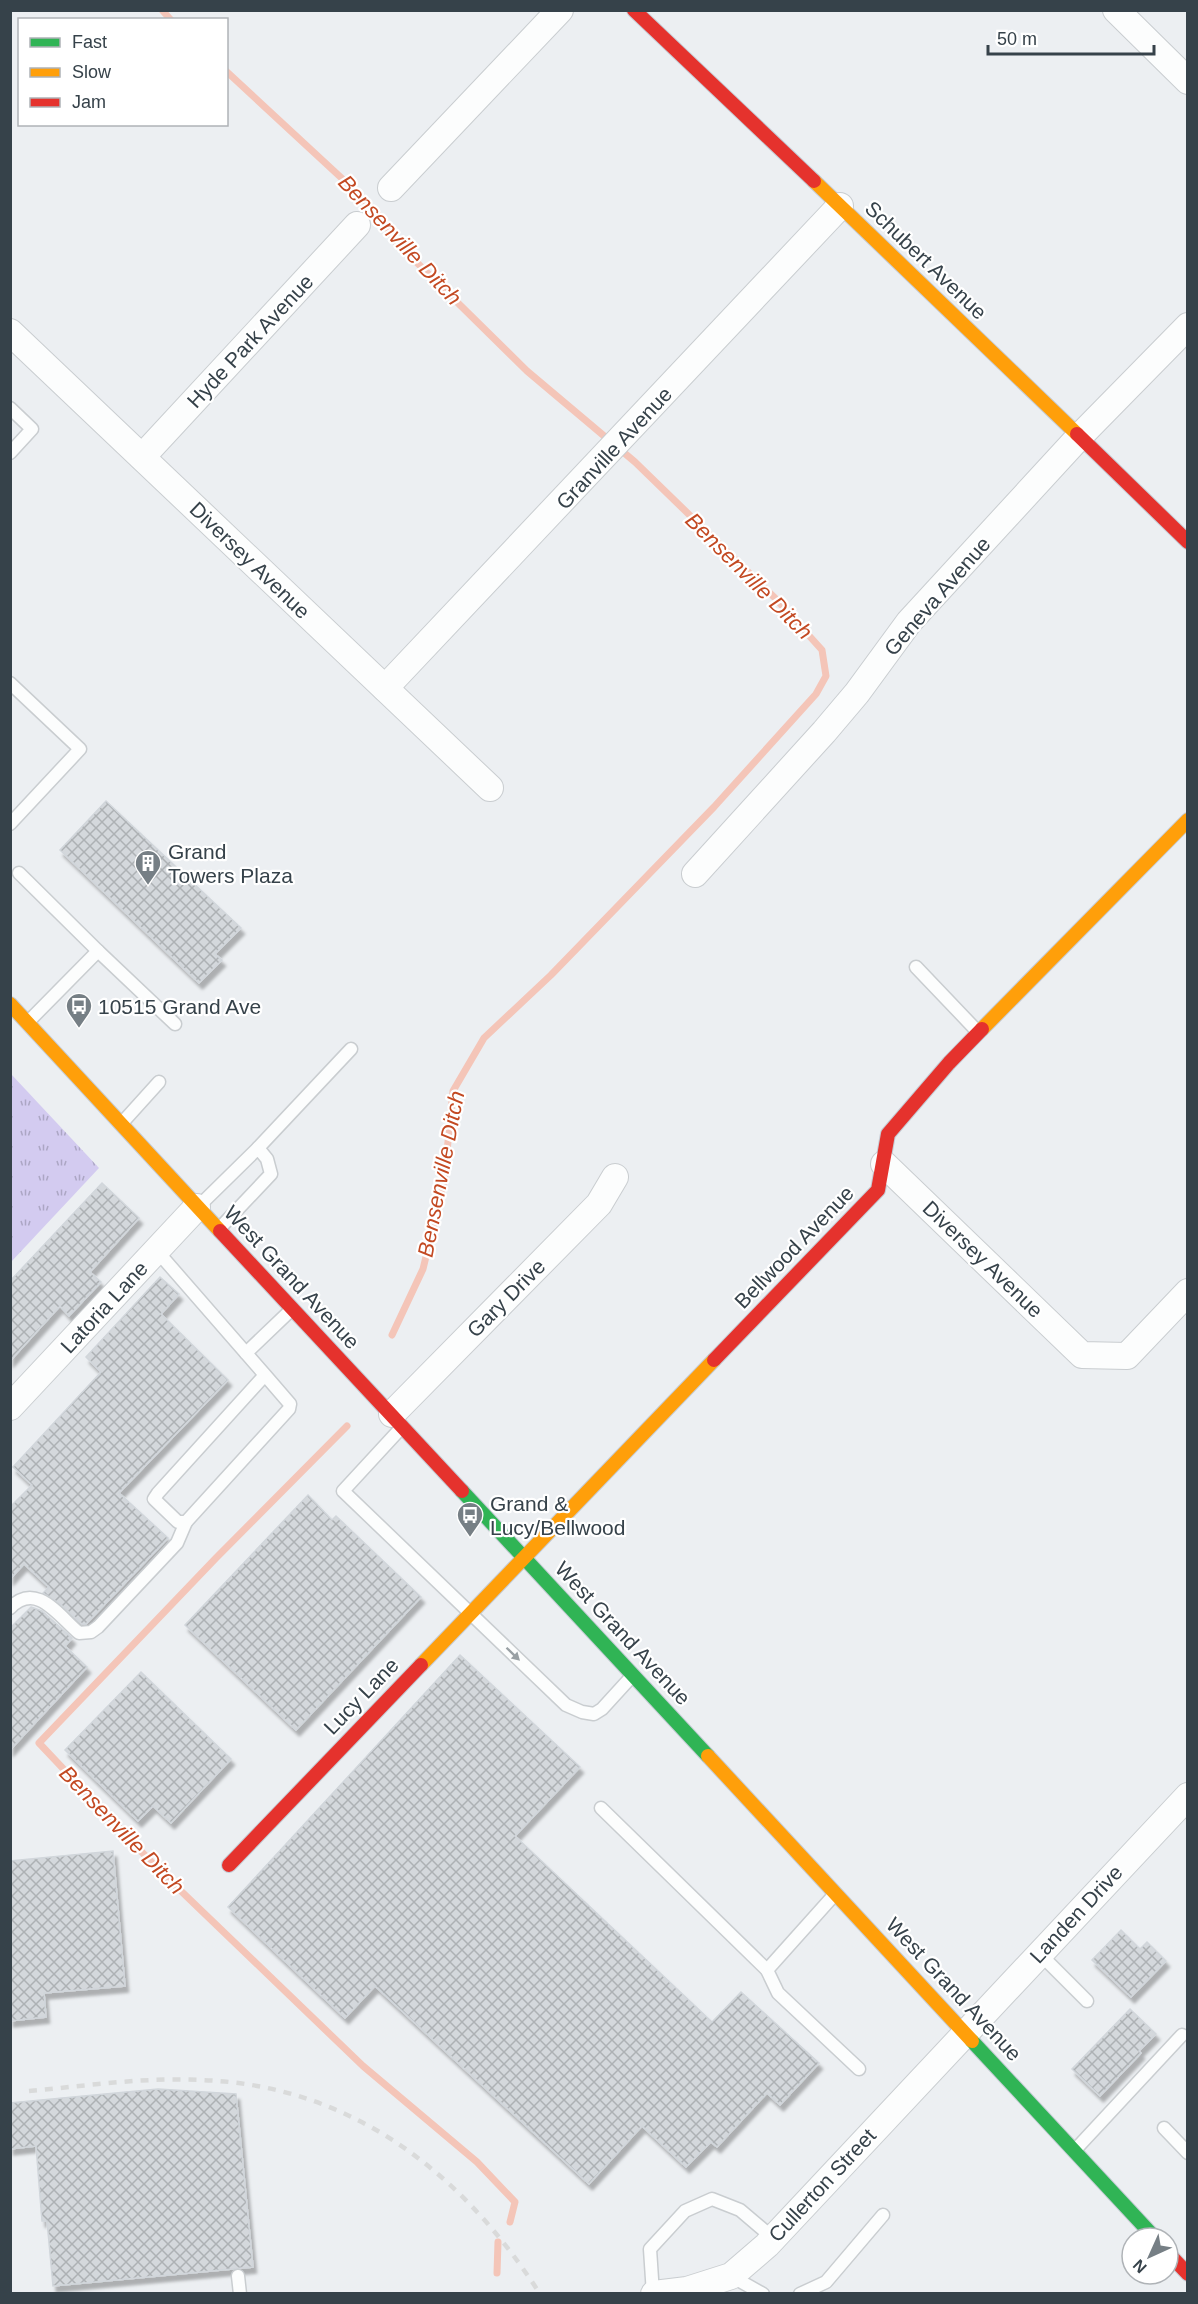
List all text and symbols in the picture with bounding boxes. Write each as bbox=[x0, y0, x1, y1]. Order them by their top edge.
legend bbox=[18, 18, 228, 126]
scale bar bbox=[988, 18, 1154, 56]
text: 50 m bbox=[997, 29, 1037, 49]
text: Fast bbox=[72, 32, 107, 52]
text: Slow bbox=[72, 62, 112, 82]
text: Jam bbox=[72, 92, 106, 112]
water label: Bensenville Ditch bbox=[333, 170, 467, 310]
street label: Schubert Avenue bbox=[861, 196, 991, 324]
street label: Hyde Park Avenue bbox=[182, 270, 318, 412]
street label: Granville Avenue bbox=[552, 382, 676, 514]
street label: Diversey Avenue bbox=[185, 497, 315, 623]
water label: Bensenville Ditch bbox=[680, 507, 818, 645]
street label: Geneva Avenue bbox=[879, 532, 995, 660]
place label: Grand Towers Plaza bbox=[168, 840, 293, 887]
building icon: Grand Towers Plaza bbox=[133, 848, 163, 886]
bus stop icon: 10515 Grand Ave bbox=[64, 991, 94, 1029]
place label: 10515 Grand Ave bbox=[98, 995, 261, 1018]
water label: Bensenville Ditch bbox=[413, 1089, 469, 1259]
street label: Bellwood Avenue bbox=[730, 1181, 858, 1313]
street label: Diversey Avenue bbox=[918, 1196, 1048, 1322]
street label: West Grand Avenue bbox=[220, 1201, 364, 1353]
street label: Gary Drive bbox=[462, 1254, 550, 1342]
street label: Latoria Lane bbox=[56, 1256, 152, 1358]
place label: Grand & Lucy/Bellwood bbox=[490, 1492, 625, 1539]
bus stop icon: Grand & Lucy/Bellwood bbox=[455, 1500, 485, 1538]
street label: West Grand Avenue bbox=[551, 1557, 695, 1709]
one-way arrow bbox=[506, 1646, 520, 1660]
street label: Lucy Lane bbox=[319, 1653, 403, 1739]
water label: Bensenville Ditch bbox=[54, 1761, 190, 1899]
street label: Landen Drive bbox=[1025, 1860, 1127, 1968]
street label: West Grand Avenue bbox=[882, 1913, 1026, 2065]
street label: Cullerton Street bbox=[764, 2124, 880, 2246]
north arrow bbox=[1120, 2226, 1180, 2286]
text: N bbox=[1130, 2256, 1150, 2276]

